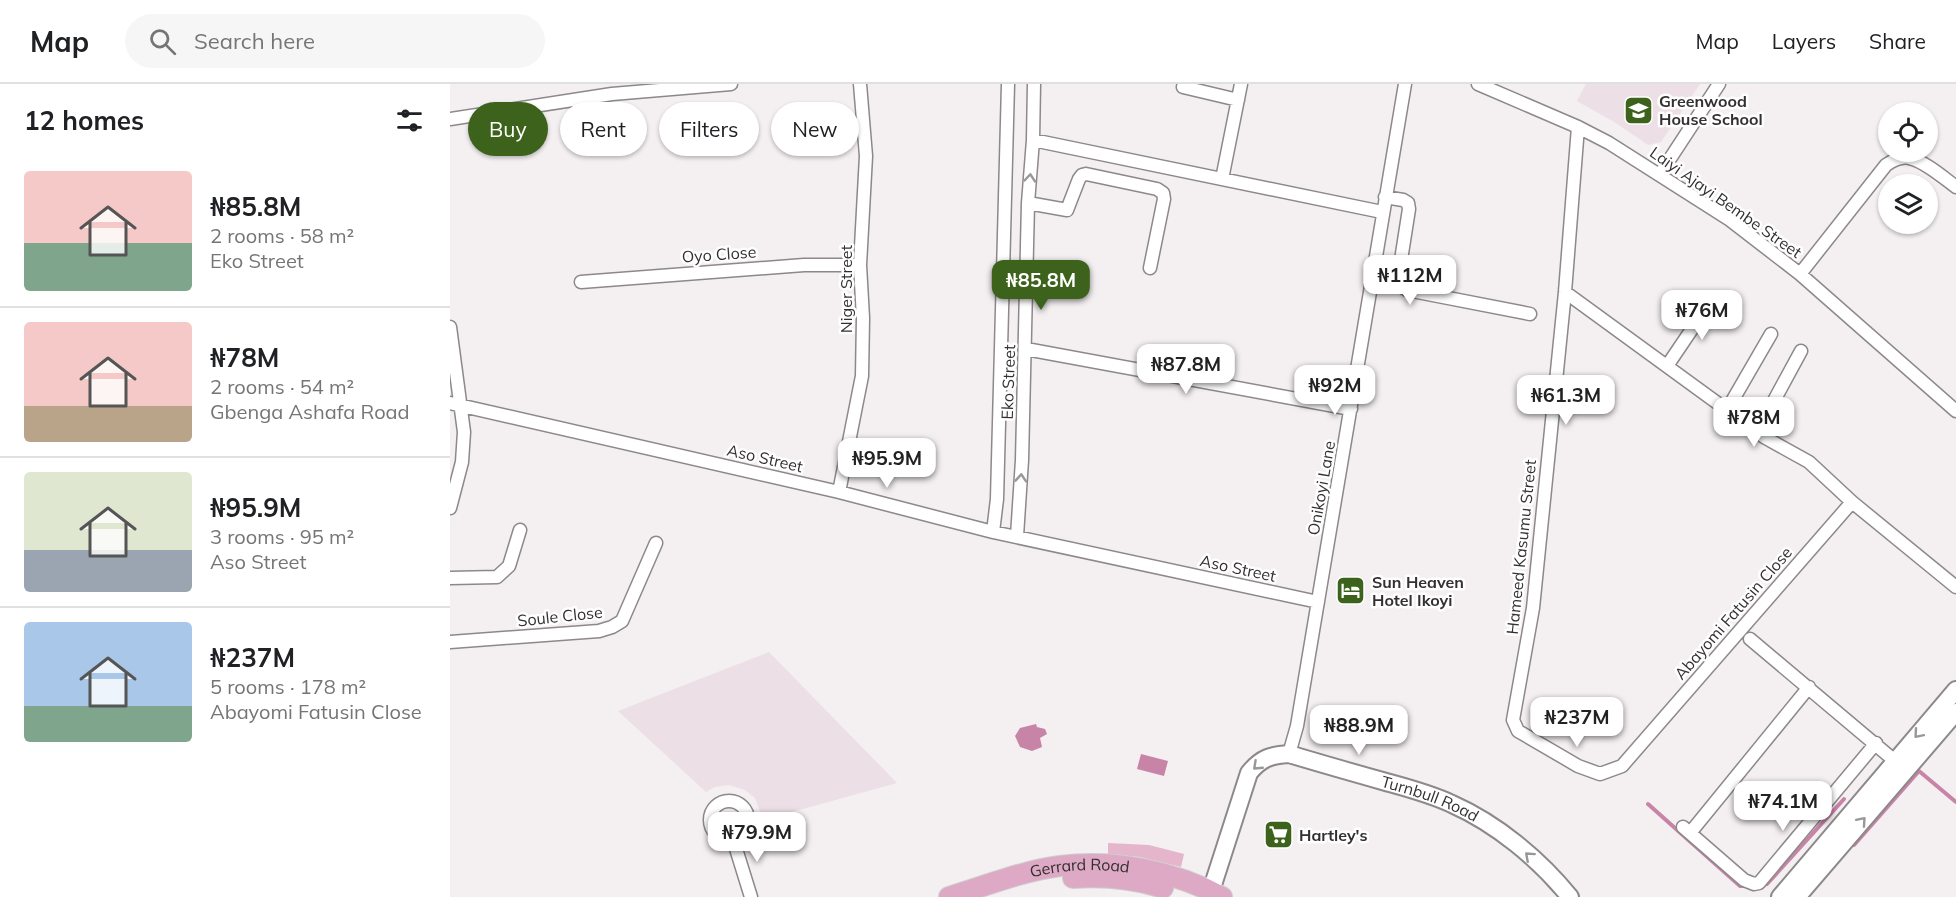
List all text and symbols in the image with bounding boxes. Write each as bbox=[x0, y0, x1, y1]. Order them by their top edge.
search box bbox=[125, 14, 545, 68]
text: Map bbox=[30, 24, 89, 59]
icon: search bbox=[146, 25, 179, 58]
text: Search here bbox=[194, 27, 315, 55]
text: Map bbox=[1696, 28, 1739, 54]
text: Layers bbox=[1772, 28, 1836, 54]
text: Share bbox=[1869, 28, 1926, 54]
place label: Greenwood House School bbox=[1659, 91, 1763, 129]
school or university icon: Greenwood House School bbox=[1622, 94, 1654, 126]
chip: Buy bbox=[468, 102, 548, 156]
chip: Rent bbox=[560, 102, 647, 156]
chip: Filters bbox=[659, 102, 759, 156]
chip: New bbox=[771, 102, 859, 156]
map controls bbox=[1878, 102, 1938, 234]
button: locate bbox=[1878, 102, 1938, 162]
text: 12 homes bbox=[24, 104, 144, 137]
icon: filters bbox=[393, 104, 426, 137]
street label: Laiyi Ajayi Bembe Street bbox=[1646, 142, 1806, 262]
one-way arrow bbox=[1023, 174, 1036, 183]
button: layers bbox=[1878, 174, 1938, 234]
text: ₦85.8M bbox=[210, 190, 301, 223]
icon: home bbox=[72, 195, 144, 267]
text: 2 rooms · 58 m² bbox=[210, 223, 354, 248]
street label: Oyo Close bbox=[681, 241, 757, 267]
street label: Niger Street bbox=[836, 244, 856, 333]
text: Eko Street bbox=[210, 248, 304, 273]
pin: ₦112M bbox=[1368, 255, 1452, 306]
pin: ₦85.8M bbox=[992, 260, 1090, 311]
text: ₦112M bbox=[1377, 262, 1443, 287]
text: ₦85.8M bbox=[1006, 267, 1076, 292]
pin: ₦76M bbox=[1666, 290, 1738, 341]
text: ₦76M bbox=[1675, 297, 1729, 322]
text: ₦78M bbox=[210, 341, 279, 374]
street label: Eko Street bbox=[997, 344, 1019, 420]
pin: ₦87.8M bbox=[1137, 344, 1235, 395]
icon: home bbox=[72, 346, 144, 418]
text: ₦87.8M bbox=[1151, 351, 1221, 376]
pin: ₦92M bbox=[1299, 365, 1371, 416]
text: ₦92M bbox=[1308, 372, 1362, 397]
text: 2 rooms · 54 m² bbox=[210, 374, 354, 399]
pin: ₦61.3M bbox=[1517, 375, 1615, 426]
text: ₦61.3M bbox=[1531, 382, 1601, 407]
pin: ₦78M bbox=[1718, 397, 1790, 448]
text: Gbenga Ashafa Road bbox=[210, 399, 410, 424]
text: ₦78M bbox=[1727, 404, 1781, 429]
pin: ₦95.9M bbox=[838, 438, 936, 489]
street label: Onikoyi Lane bbox=[1303, 439, 1339, 537]
street label: Aso Street bbox=[725, 440, 805, 477]
text: ₦95.9M bbox=[852, 445, 922, 470]
street label: Hameed Kasumu Street bbox=[1502, 458, 1540, 635]
one-way arrow bbox=[1014, 474, 1027, 483]
text: ₦95.9M bbox=[210, 491, 301, 524]
icon: home bbox=[72, 496, 144, 568]
text: 3 rooms · 95 m² bbox=[210, 524, 354, 549]
street label: Abayomi Fatusin Close bbox=[1670, 543, 1796, 683]
text: Aso Street bbox=[210, 549, 306, 574]
street label: Aso Street bbox=[1198, 550, 1278, 586]
place label: Sun Heaven Hotel Ikoyi bbox=[1372, 572, 1464, 610]
hotel icon: Sun Heaven Hotel Ikoyi bbox=[1335, 575, 1367, 607]
street label: Soule Close bbox=[516, 602, 604, 630]
text: ₦237M bbox=[210, 641, 295, 674]
icon: home bbox=[72, 646, 144, 718]
text: 5 rooms · 178 m² bbox=[210, 674, 366, 699]
pin: ₦237M bbox=[1535, 697, 1619, 748]
text: Abayomi Fatusin Close bbox=[210, 699, 422, 724]
text: ₦237M bbox=[1544, 704, 1610, 729]
pin: ₦88.9M bbox=[1310, 705, 1408, 756]
text: ₦88.9M bbox=[1324, 712, 1394, 737]
one-way arrow bbox=[1914, 727, 1925, 738]
one-way arrow bbox=[1253, 759, 1263, 770]
street label: Turnbull Road bbox=[1379, 771, 1482, 826]
pin: ₦74.1M bbox=[1734, 781, 1832, 832]
text: ₦74.1M bbox=[1748, 788, 1818, 813]
pin: ₦79.9M bbox=[708, 812, 806, 863]
one-way arrow bbox=[1855, 817, 1866, 828]
text: ₦79.9M bbox=[722, 819, 792, 844]
supermarket icon: Hartley's bbox=[1262, 819, 1294, 851]
place label: Hartley's bbox=[1299, 825, 1368, 845]
one-way arrow bbox=[1525, 852, 1536, 863]
street label: Gerrard Road bbox=[1028, 854, 1131, 882]

